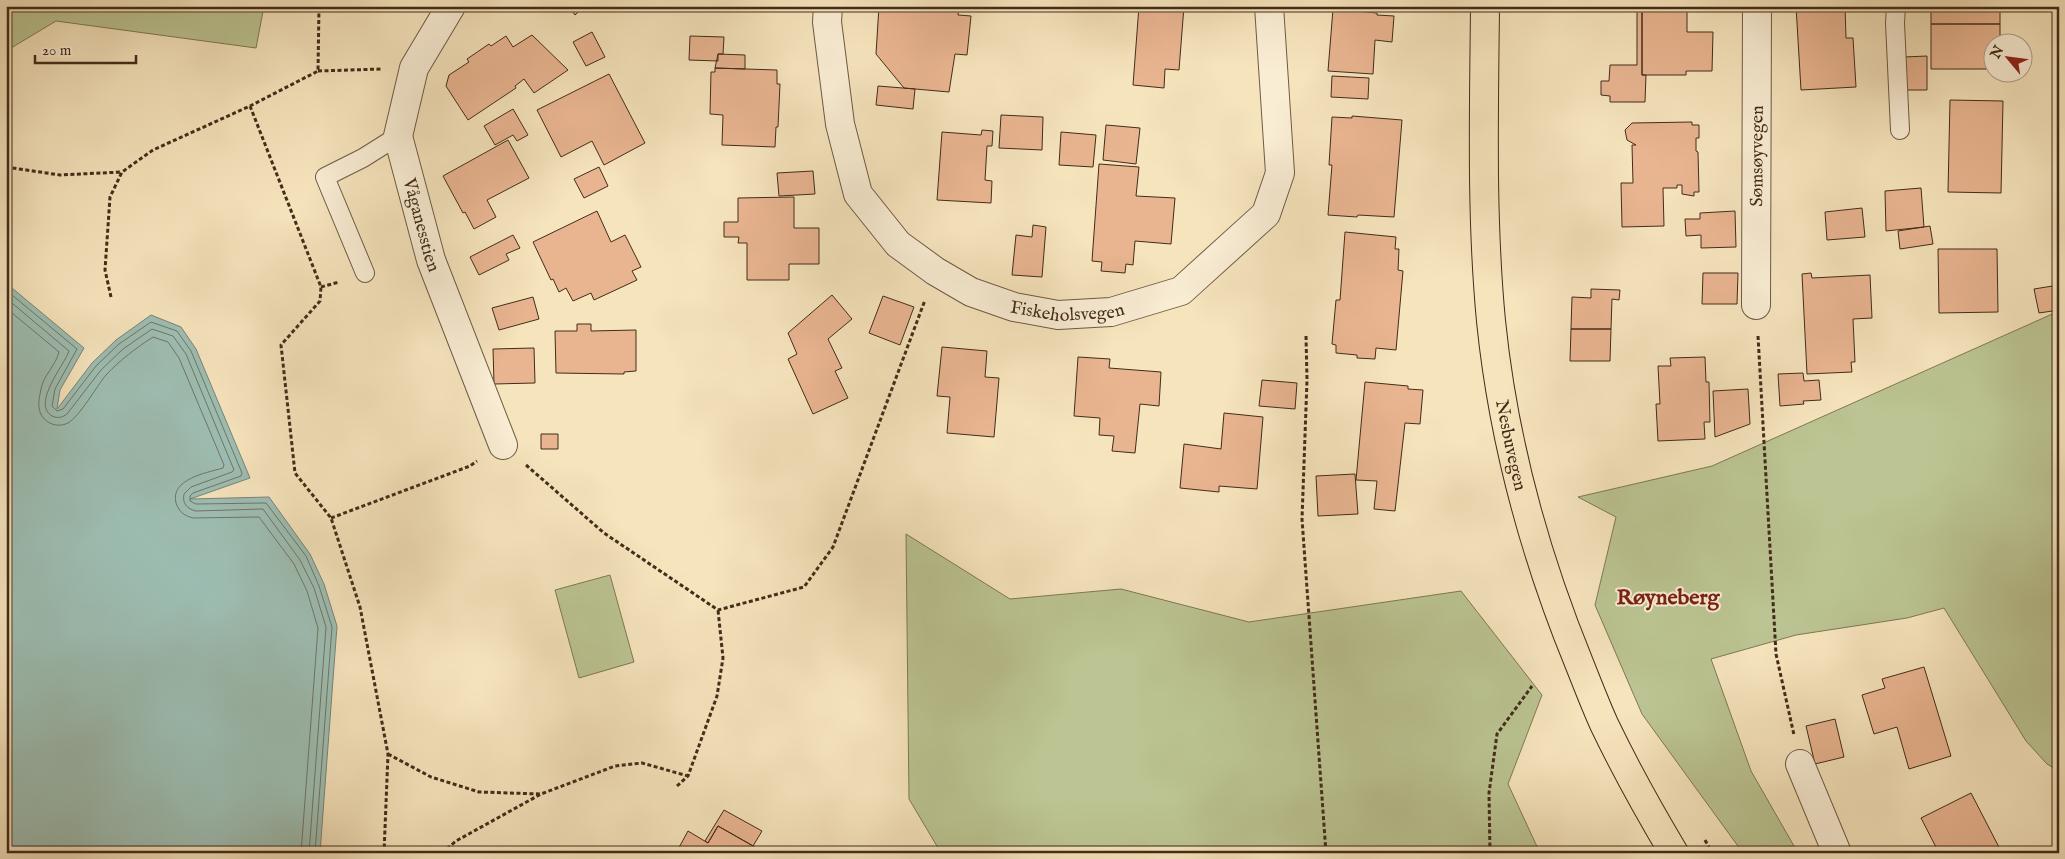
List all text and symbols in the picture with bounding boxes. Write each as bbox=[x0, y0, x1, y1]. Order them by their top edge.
scale bar bbox=[35, 32, 136, 64]
north arrow bbox=[1982, 32, 2032, 82]
text: 20 m bbox=[42, 41, 72, 60]
text: N bbox=[1986, 43, 2008, 63]
street label: Sømsøyvegen bbox=[1746, 105, 1770, 207]
street label: Våganesstien bbox=[396, 175, 445, 276]
street label: Fiskeholsvegen bbox=[1008, 297, 1128, 328]
street label: Nesbuvegen bbox=[1489, 398, 1531, 494]
district label: Røyneberg bbox=[1617, 584, 1720, 612]

